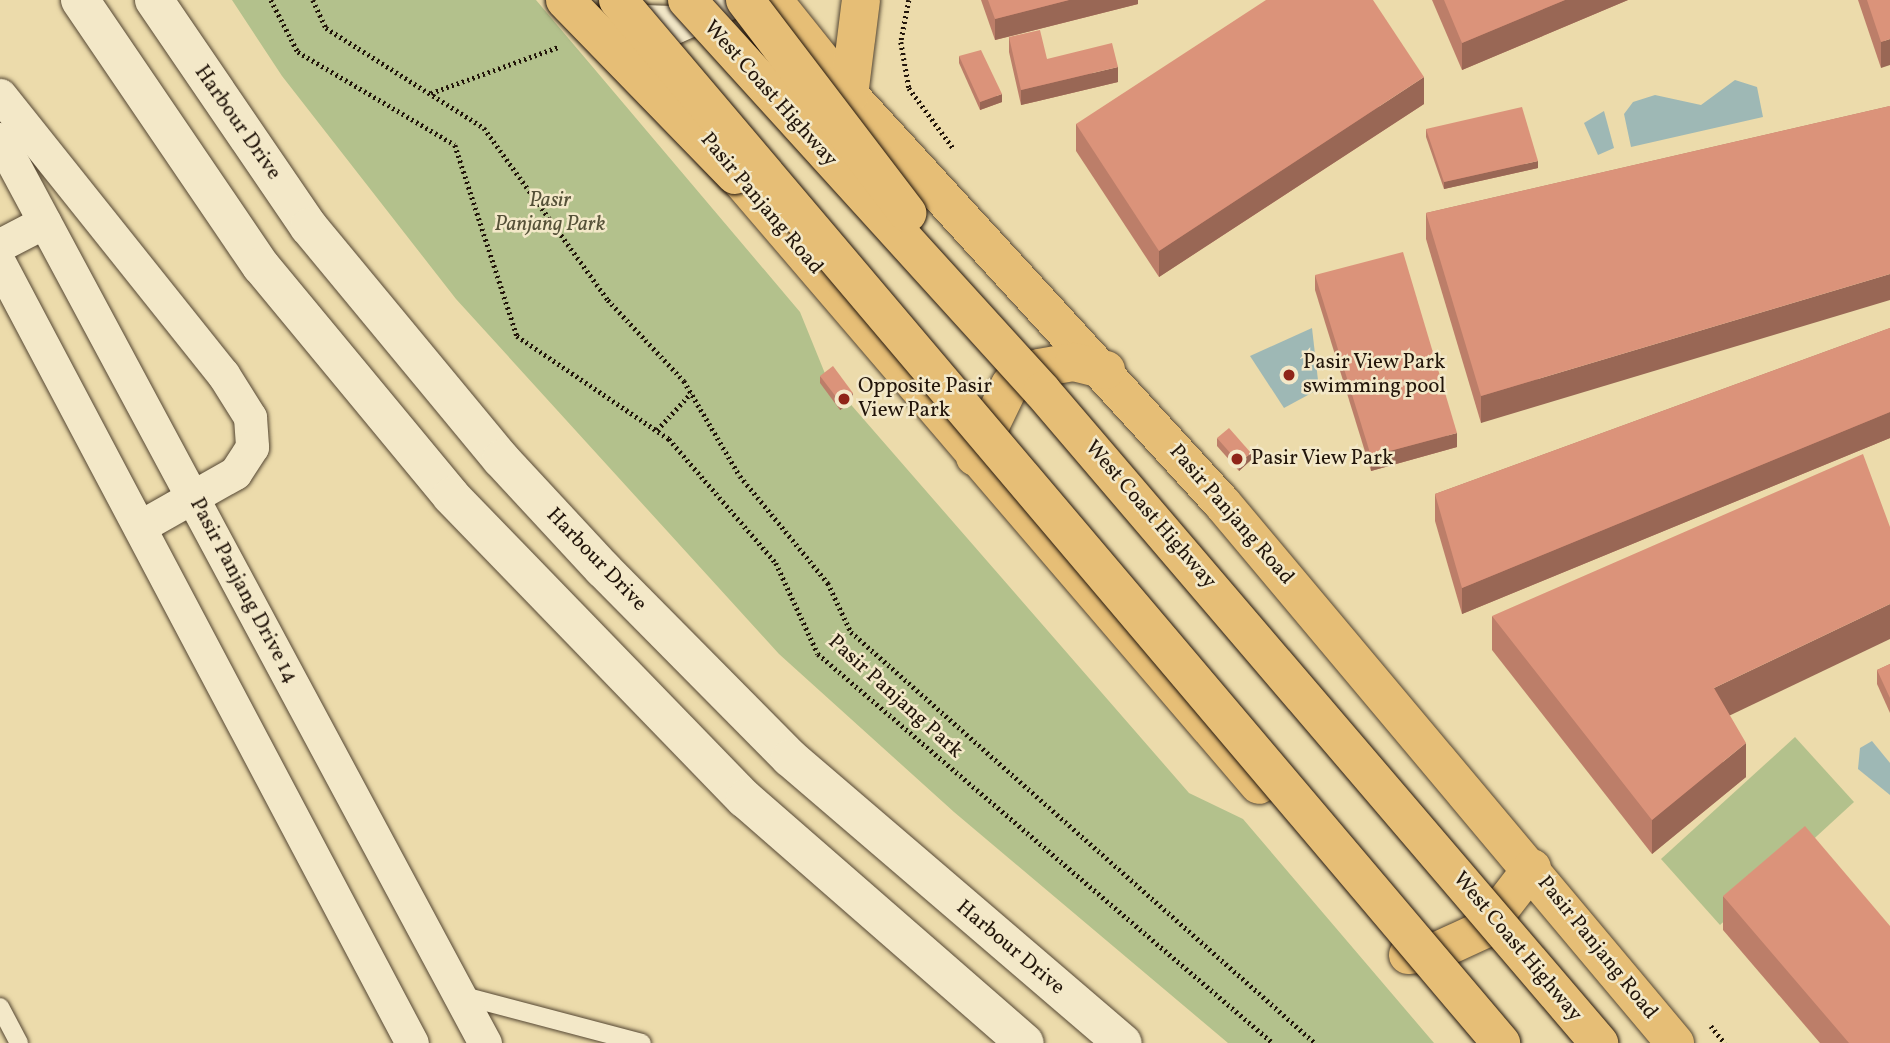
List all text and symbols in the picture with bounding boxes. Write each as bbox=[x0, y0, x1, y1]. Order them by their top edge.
street label: West Coast Highway bbox=[698, 16, 842, 172]
street label: Harbour Drive bbox=[188, 61, 286, 185]
street label: Pasir Panjang Road bbox=[694, 128, 828, 280]
park label: Pasir Panjang Park bbox=[495, 188, 605, 238]
place label: Pasir View Park swimming pool bbox=[1303, 350, 1447, 400]
marker: Pasir View Park swimming pool bbox=[1281, 367, 1297, 383]
place label: Opposite Pasir View Park bbox=[858, 374, 992, 424]
marker: Opposite Pasir View Park bbox=[836, 391, 852, 407]
street label: West Coast Highway bbox=[1079, 436, 1221, 594]
street label: Pasir Panjang Road bbox=[1163, 440, 1299, 590]
place label: Pasir View Park bbox=[1251, 446, 1395, 472]
marker: Pasir View Park bbox=[1229, 451, 1245, 467]
street label: Pasir Panjang Drive 14 bbox=[183, 494, 303, 688]
street label: Harbour Drive bbox=[540, 503, 652, 617]
street label: Pasir Panjang Park bbox=[822, 630, 968, 764]
street label: West Coast Highway bbox=[1447, 867, 1587, 1027]
street label: Pasir Panjang Road bbox=[1531, 871, 1663, 1025]
street label: Harbour Drive bbox=[951, 895, 1069, 1001]

